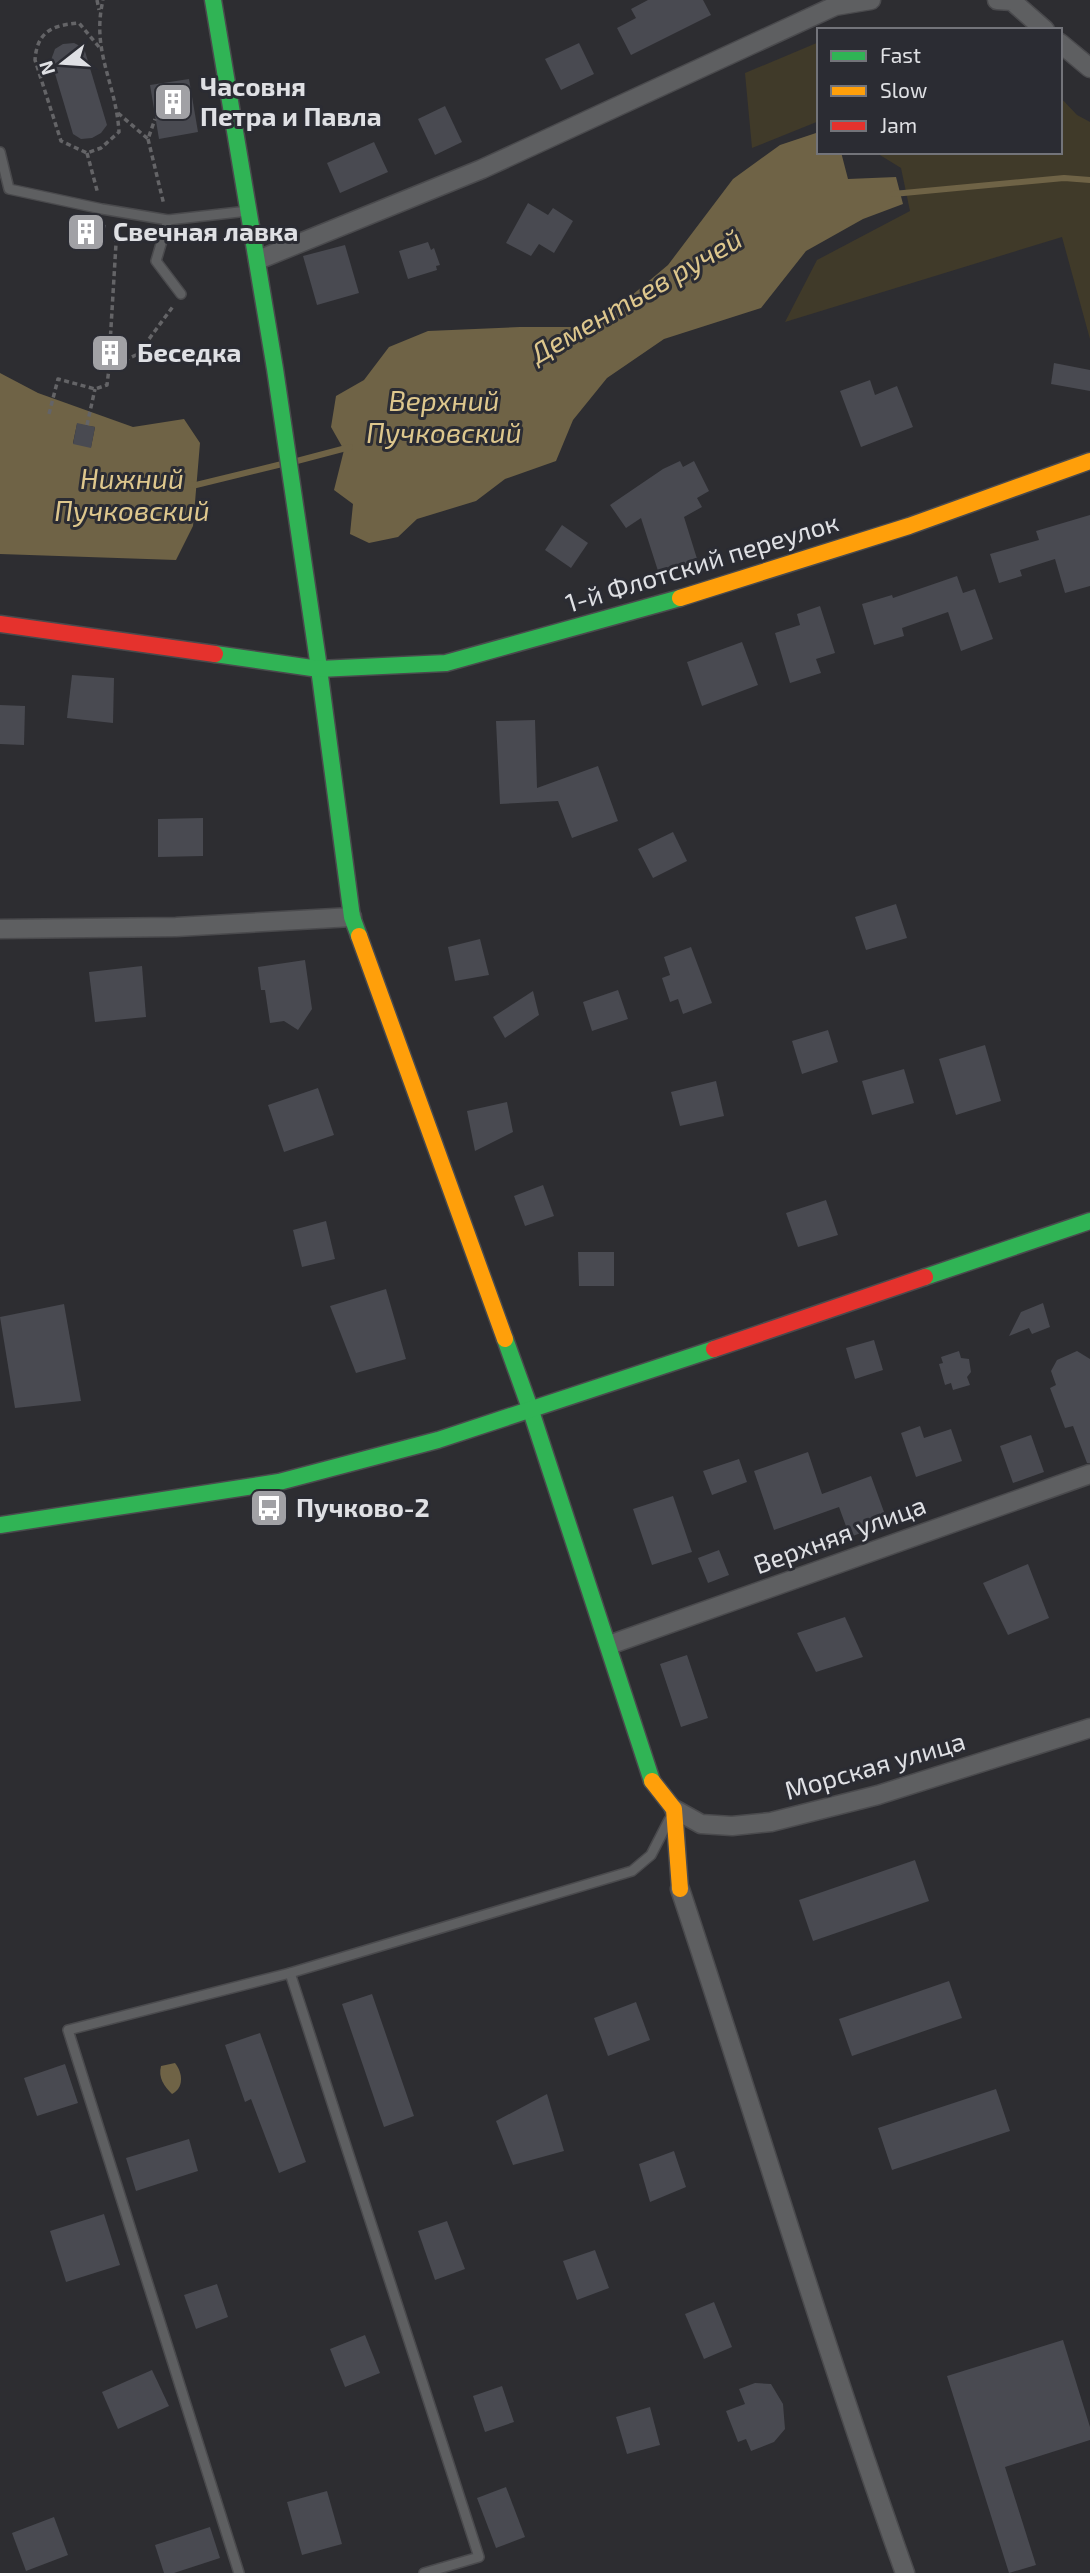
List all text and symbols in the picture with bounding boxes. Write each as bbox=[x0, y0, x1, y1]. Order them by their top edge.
north arrow bbox=[28, 28, 98, 98]
legend bbox=[817, 28, 1062, 154]
text: Fast bbox=[880, 42, 921, 67]
text: N bbox=[33, 58, 59, 78]
place label: Часовня Петра и Павла bbox=[200, 70, 382, 131]
text: Slow bbox=[880, 77, 927, 102]
building icon: Часовня Петра и Павла bbox=[152, 81, 194, 123]
text: Jam bbox=[880, 112, 917, 137]
building icon: Свечная лавка bbox=[65, 211, 107, 253]
place label: Свечная лавка bbox=[113, 215, 298, 246]
water label: Дементьев ручей bbox=[522, 221, 747, 371]
building icon: Беседка bbox=[89, 332, 131, 374]
place label: Беседка bbox=[137, 336, 242, 367]
water label: Верхний Пучковский bbox=[366, 383, 522, 449]
water label: Нижний Пучковский bbox=[54, 461, 210, 527]
street label: 1-й Флотский переулок bbox=[561, 505, 842, 619]
bus stop icon: Пучково-2 bbox=[248, 1487, 290, 1529]
street label: Верхняя улица bbox=[749, 1488, 930, 1580]
place label: Пучково-2 bbox=[296, 1491, 430, 1522]
street label: Морская улица bbox=[781, 1724, 969, 1806]

